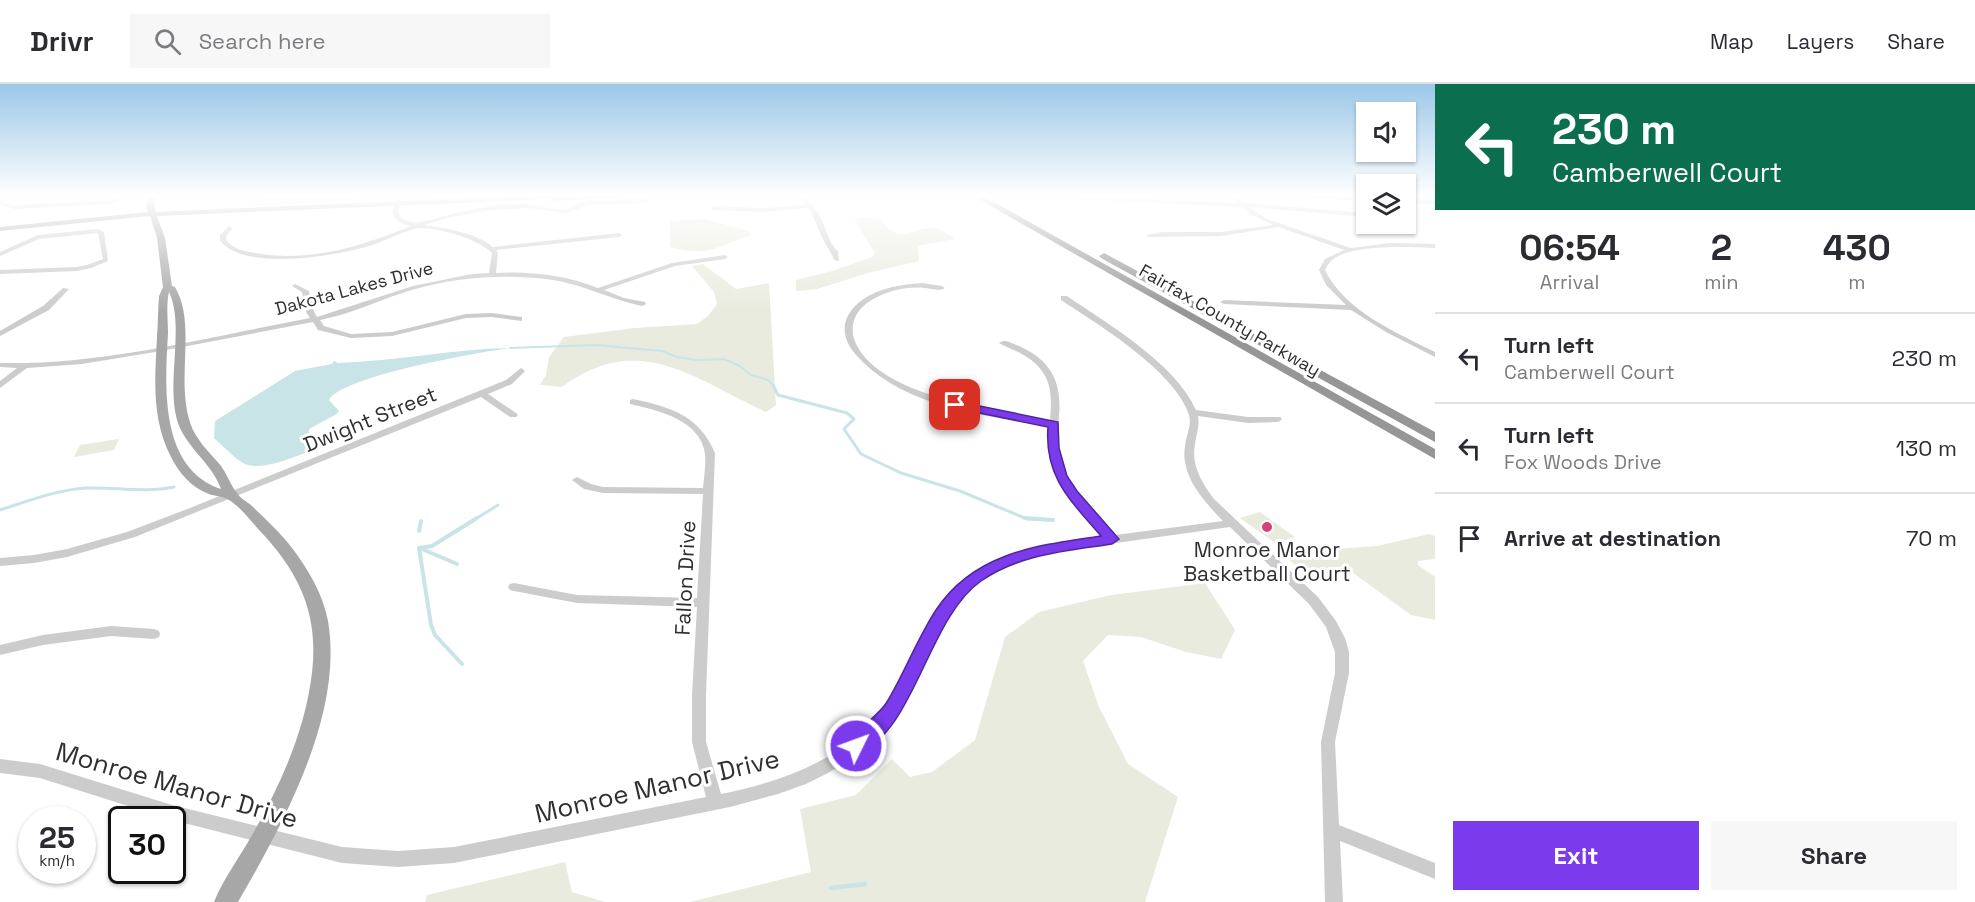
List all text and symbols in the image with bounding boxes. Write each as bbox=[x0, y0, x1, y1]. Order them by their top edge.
search box bbox=[130, 14, 550, 68]
text: Drivr bbox=[30, 23, 94, 59]
icon: search bbox=[151, 25, 184, 58]
text: Search here bbox=[199, 27, 325, 55]
text: Map bbox=[1710, 28, 1754, 55]
text: Layers bbox=[1787, 28, 1854, 55]
text: Share bbox=[1887, 28, 1945, 55]
map controls bbox=[1356, 102, 1416, 234]
button: sound bbox=[1356, 102, 1416, 162]
text: 230 m bbox=[1552, 103, 1676, 156]
icon: left bbox=[1453, 108, 1531, 186]
text: Camberwell Court bbox=[1552, 155, 1782, 190]
button: layers bbox=[1356, 174, 1416, 234]
text: 06:54 bbox=[1519, 225, 1620, 271]
text: 2 bbox=[1711, 225, 1732, 271]
text: 430 bbox=[1823, 225, 1891, 271]
street label: Dakota Lakes Drive bbox=[272, 256, 436, 320]
street label: Fairfax County Parkway bbox=[1135, 259, 1325, 381]
text: Arrival bbox=[1540, 269, 1599, 295]
text: min bbox=[1704, 269, 1739, 295]
text: m bbox=[1848, 269, 1865, 295]
text: Turn left bbox=[1504, 331, 1594, 359]
icon: left bbox=[1453, 342, 1486, 375]
text: 230 m bbox=[1892, 344, 1957, 372]
text: Camberwell Court bbox=[1504, 359, 1675, 385]
pin bbox=[929, 379, 980, 430]
street label: Dwight Street bbox=[299, 380, 441, 458]
icon: arrive bbox=[938, 388, 971, 421]
text: Turn left bbox=[1504, 421, 1594, 449]
icon: left bbox=[1453, 432, 1486, 465]
text: 130 m bbox=[1896, 434, 1957, 462]
text: Fox Woods Drive bbox=[1504, 449, 1662, 475]
street label: Fallon Drive bbox=[669, 520, 701, 636]
marker: Monroe Manor Basketball Court bbox=[1260, 520, 1274, 534]
icon: arrive bbox=[1453, 522, 1486, 555]
text: Arrive at destination bbox=[1504, 524, 1721, 552]
text: 70 m bbox=[1906, 524, 1957, 552]
place label: Monroe Manor Basketball Court bbox=[1183, 536, 1351, 587]
position arrow bbox=[824, 714, 888, 778]
street label: Monroe Manor Drive bbox=[52, 734, 302, 836]
street label: Monroe Manor Drive bbox=[531, 741, 783, 831]
speed limit sign: 30 bbox=[108, 806, 186, 884]
text: 25 bbox=[39, 818, 75, 857]
button: Exit bbox=[1453, 821, 1699, 890]
button: Share bbox=[1711, 821, 1957, 890]
text: km/h bbox=[39, 851, 75, 870]

